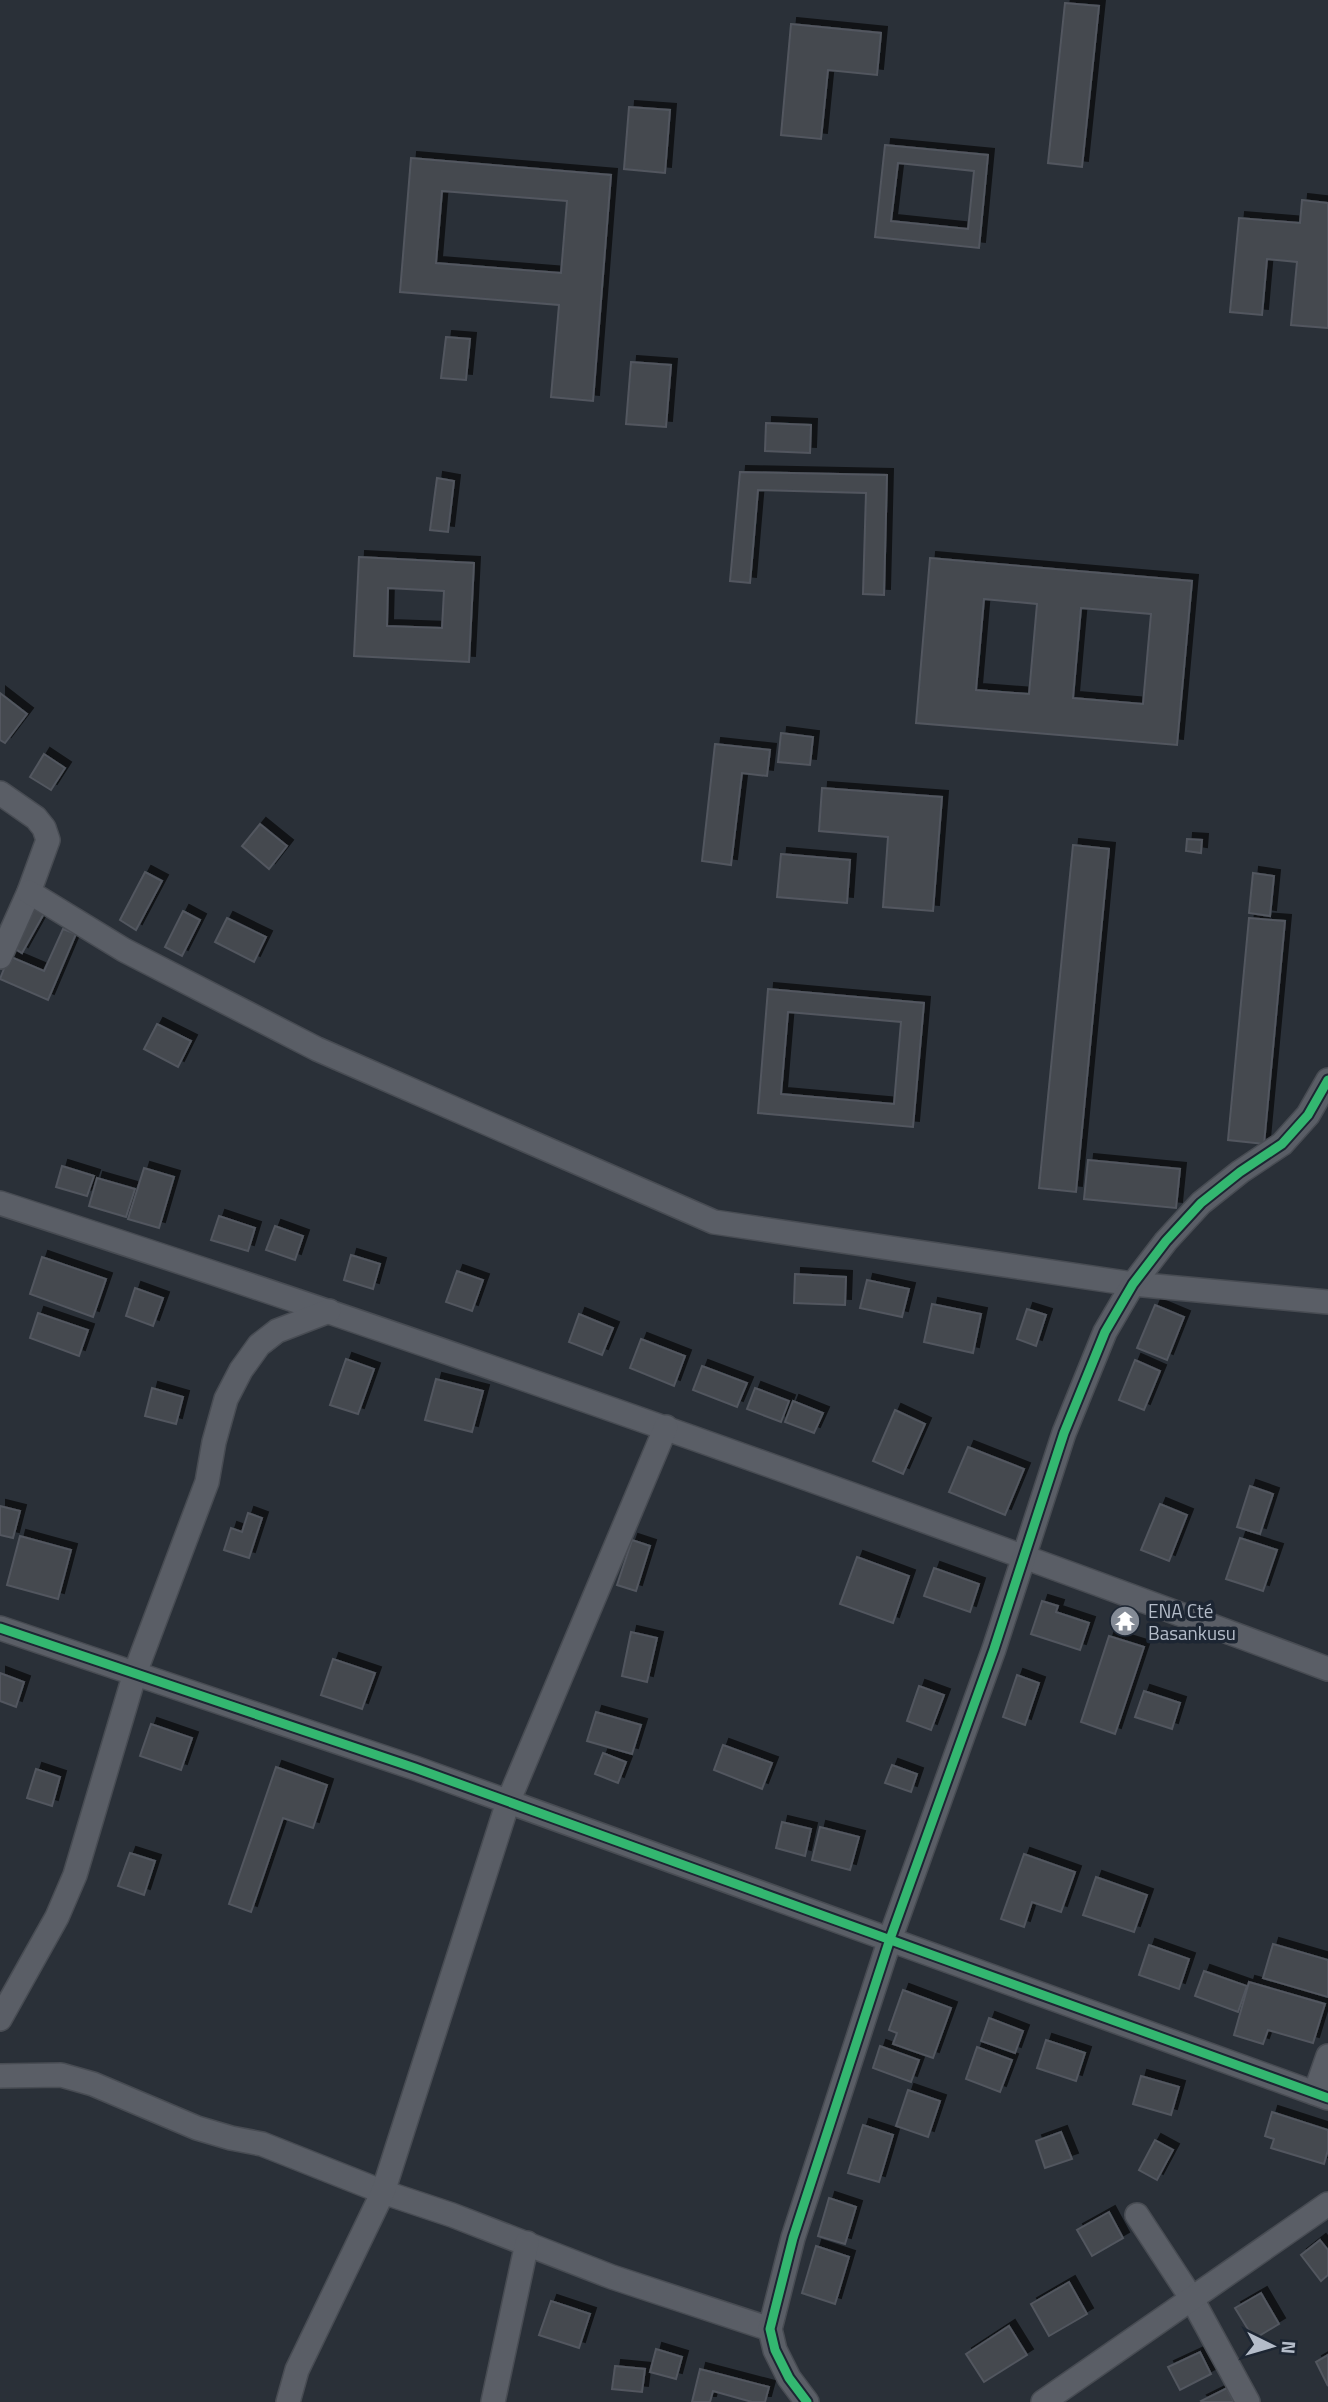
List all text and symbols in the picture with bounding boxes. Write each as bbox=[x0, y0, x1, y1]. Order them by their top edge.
place label: ENA Cté Basankusu bbox=[1148, 1596, 1236, 1647]
temple icon: ENA Cté Basankusu bbox=[1108, 1604, 1142, 1638]
north arrow bbox=[1237, 2311, 1307, 2381]
text: N bbox=[1274, 2340, 1304, 2355]

